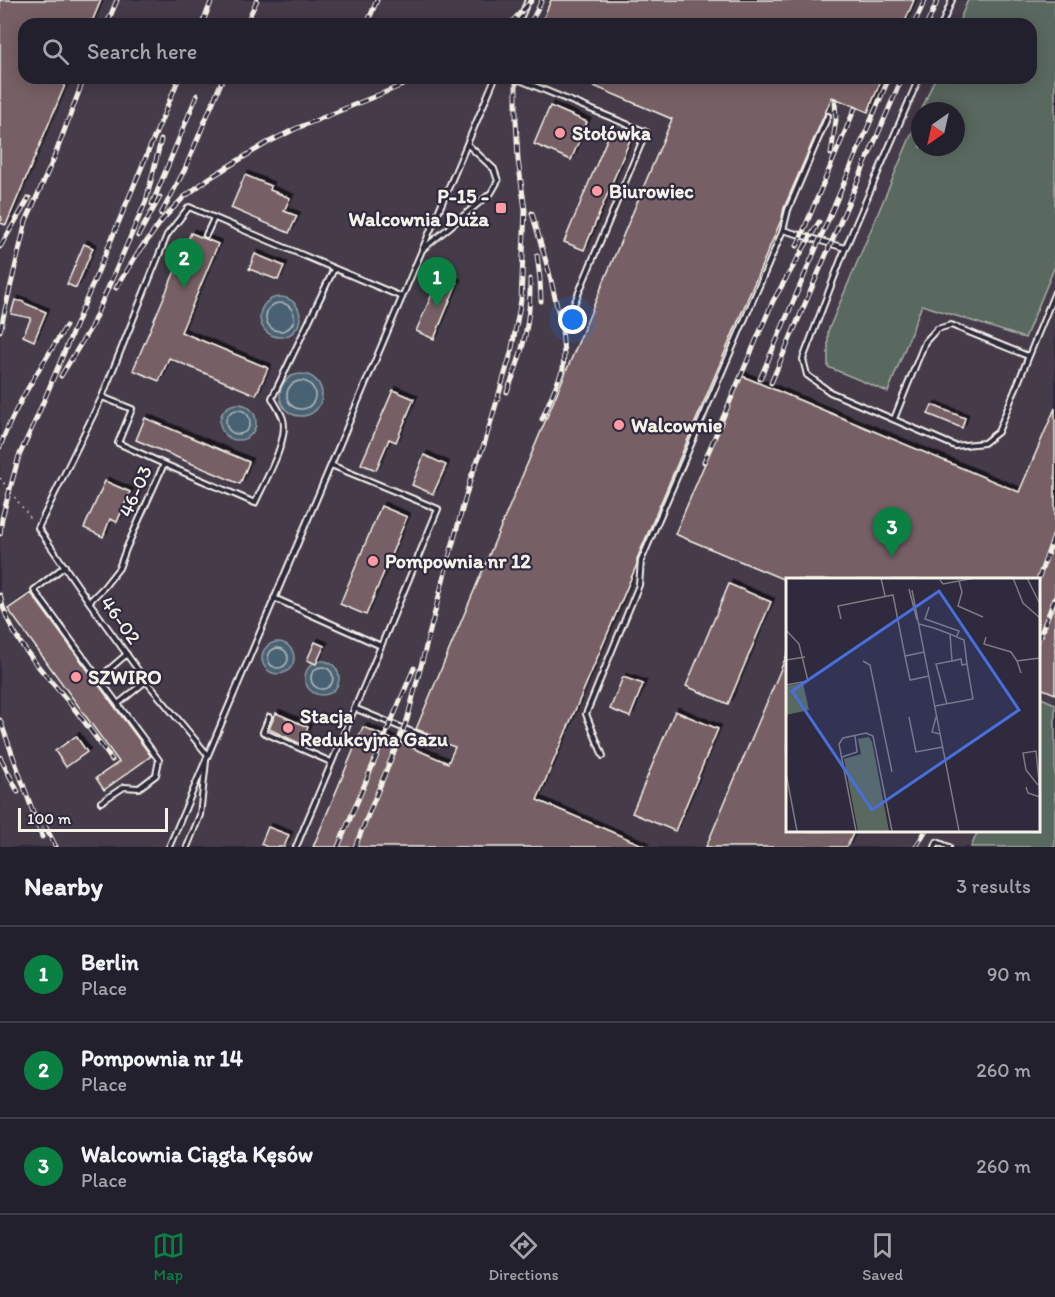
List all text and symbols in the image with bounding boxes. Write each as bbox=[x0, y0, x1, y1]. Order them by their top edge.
search box bbox=[18, 18, 1037, 84]
icon: search bbox=[39, 35, 72, 68]
text: Search here bbox=[87, 38, 197, 65]
north arrow bbox=[911, 102, 965, 156]
place label: Stołówka bbox=[572, 121, 651, 145]
marker: Stołówka bbox=[553, 126, 567, 140]
place label: Biurowiec bbox=[609, 179, 694, 203]
place label: P-15 - Walcownia Duża bbox=[349, 184, 490, 231]
marker: Biurowiec bbox=[590, 184, 604, 198]
marker: P-15 - Walcownia Duża bbox=[494, 201, 508, 215]
pin: 2 bbox=[164, 238, 204, 288]
pin: 1 bbox=[418, 258, 456, 307]
your location bbox=[558, 305, 587, 334]
place label: Walcownie bbox=[631, 413, 723, 437]
marker: Walcownie bbox=[612, 418, 626, 432]
street label: 46-03 bbox=[113, 461, 157, 520]
pin: 3 bbox=[872, 508, 912, 557]
place label: Pompownia nr 12 bbox=[385, 549, 531, 574]
marker: Pompownia nr 12 bbox=[366, 554, 380, 568]
inset map bbox=[786, 578, 1040, 832]
street label: 46-02 bbox=[96, 591, 147, 649]
place label: SZWIRO bbox=[88, 665, 162, 689]
marker: SZWIRO bbox=[69, 670, 83, 684]
place label: Stacja Redukcyjna Gazu bbox=[300, 704, 448, 752]
marker: Stacja Redukcyjna Gazu bbox=[281, 721, 295, 735]
scale bar bbox=[18, 805, 168, 832]
text: 100 m bbox=[27, 809, 71, 828]
text: Nearby bbox=[24, 870, 103, 902]
text: 3 results bbox=[956, 874, 1031, 898]
text: Berlin bbox=[81, 949, 139, 976]
text: 1 bbox=[39, 962, 48, 986]
text: 90 m bbox=[987, 962, 1031, 986]
text: Place bbox=[81, 976, 127, 1000]
text: Pompownia nr 14 bbox=[81, 1045, 243, 1072]
text: 2 bbox=[38, 1058, 49, 1082]
text: 260 m bbox=[976, 1058, 1031, 1082]
text: Place bbox=[81, 1072, 127, 1096]
text: Walcownia Ciągła Kęsów bbox=[81, 1141, 313, 1168]
text: 3 bbox=[38, 1154, 49, 1178]
text: 260 m bbox=[976, 1154, 1031, 1178]
text: Place bbox=[81, 1168, 127, 1192]
tab: Map bbox=[152, 1229, 185, 1284]
tab: Directions bbox=[488, 1229, 559, 1284]
tab: Saved bbox=[862, 1229, 903, 1284]

